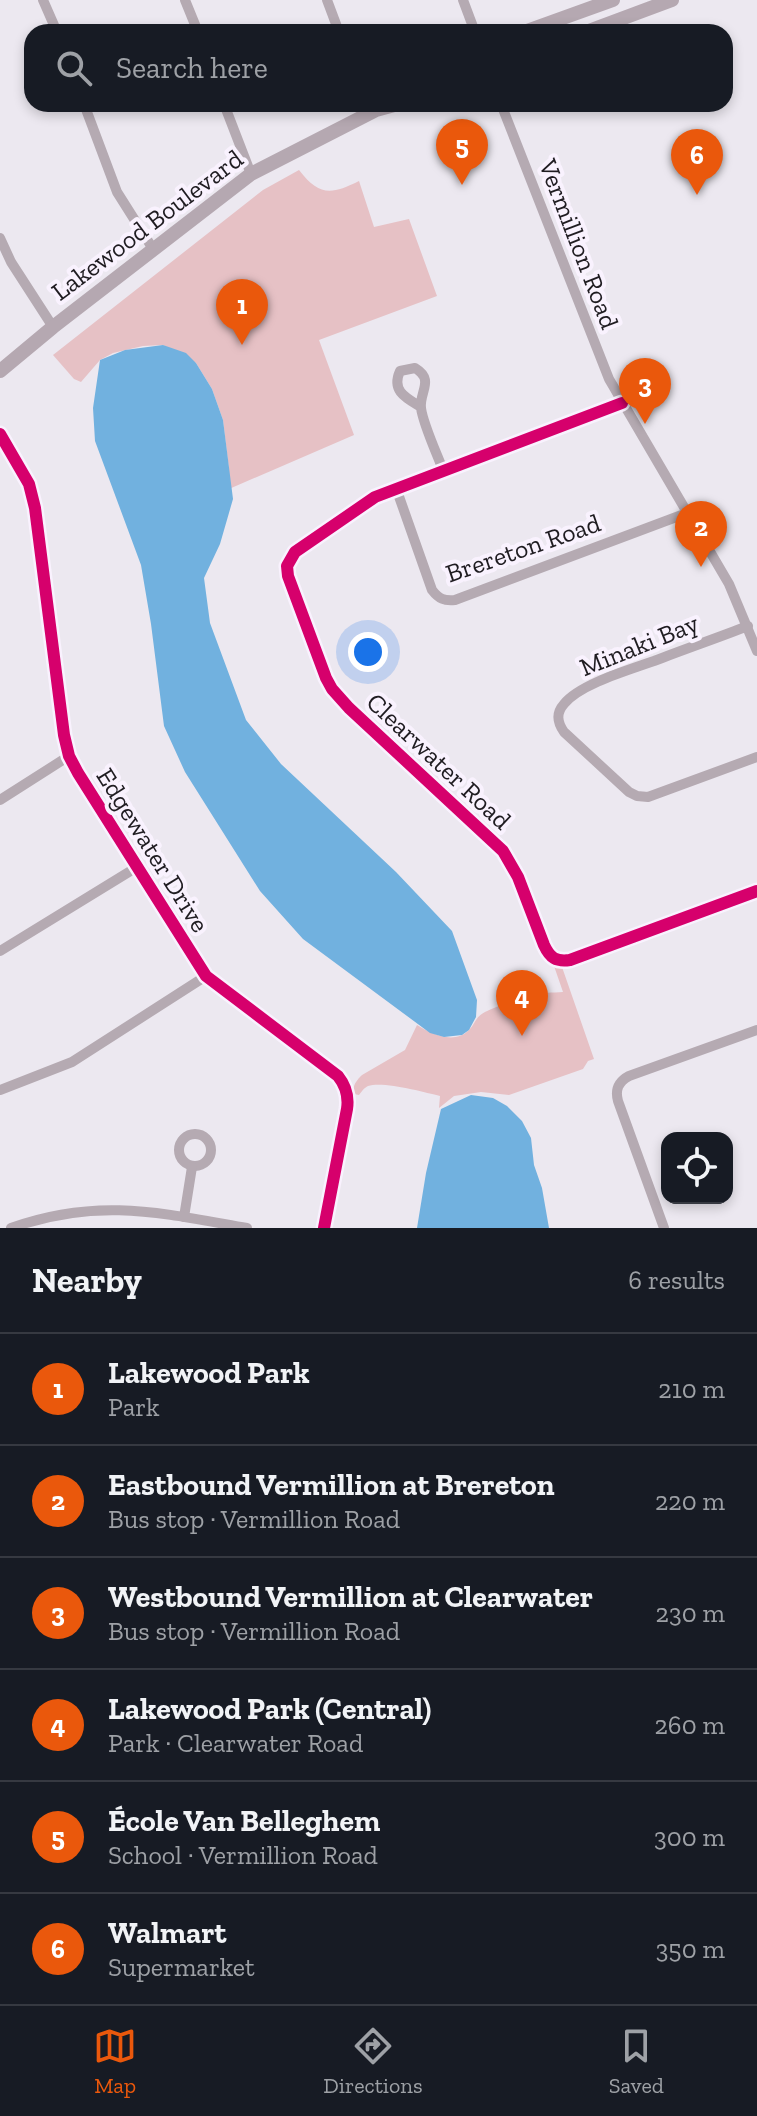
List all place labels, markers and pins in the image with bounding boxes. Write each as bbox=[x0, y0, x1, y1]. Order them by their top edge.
pin: 5 bbox=[436, 119, 488, 185]
pin: 6 bbox=[671, 129, 723, 195]
pin: 1 bbox=[216, 279, 268, 345]
pin: 3 bbox=[619, 358, 671, 424]
pin: 2 bbox=[675, 501, 727, 567]
pin: 4 bbox=[496, 970, 548, 1036]

